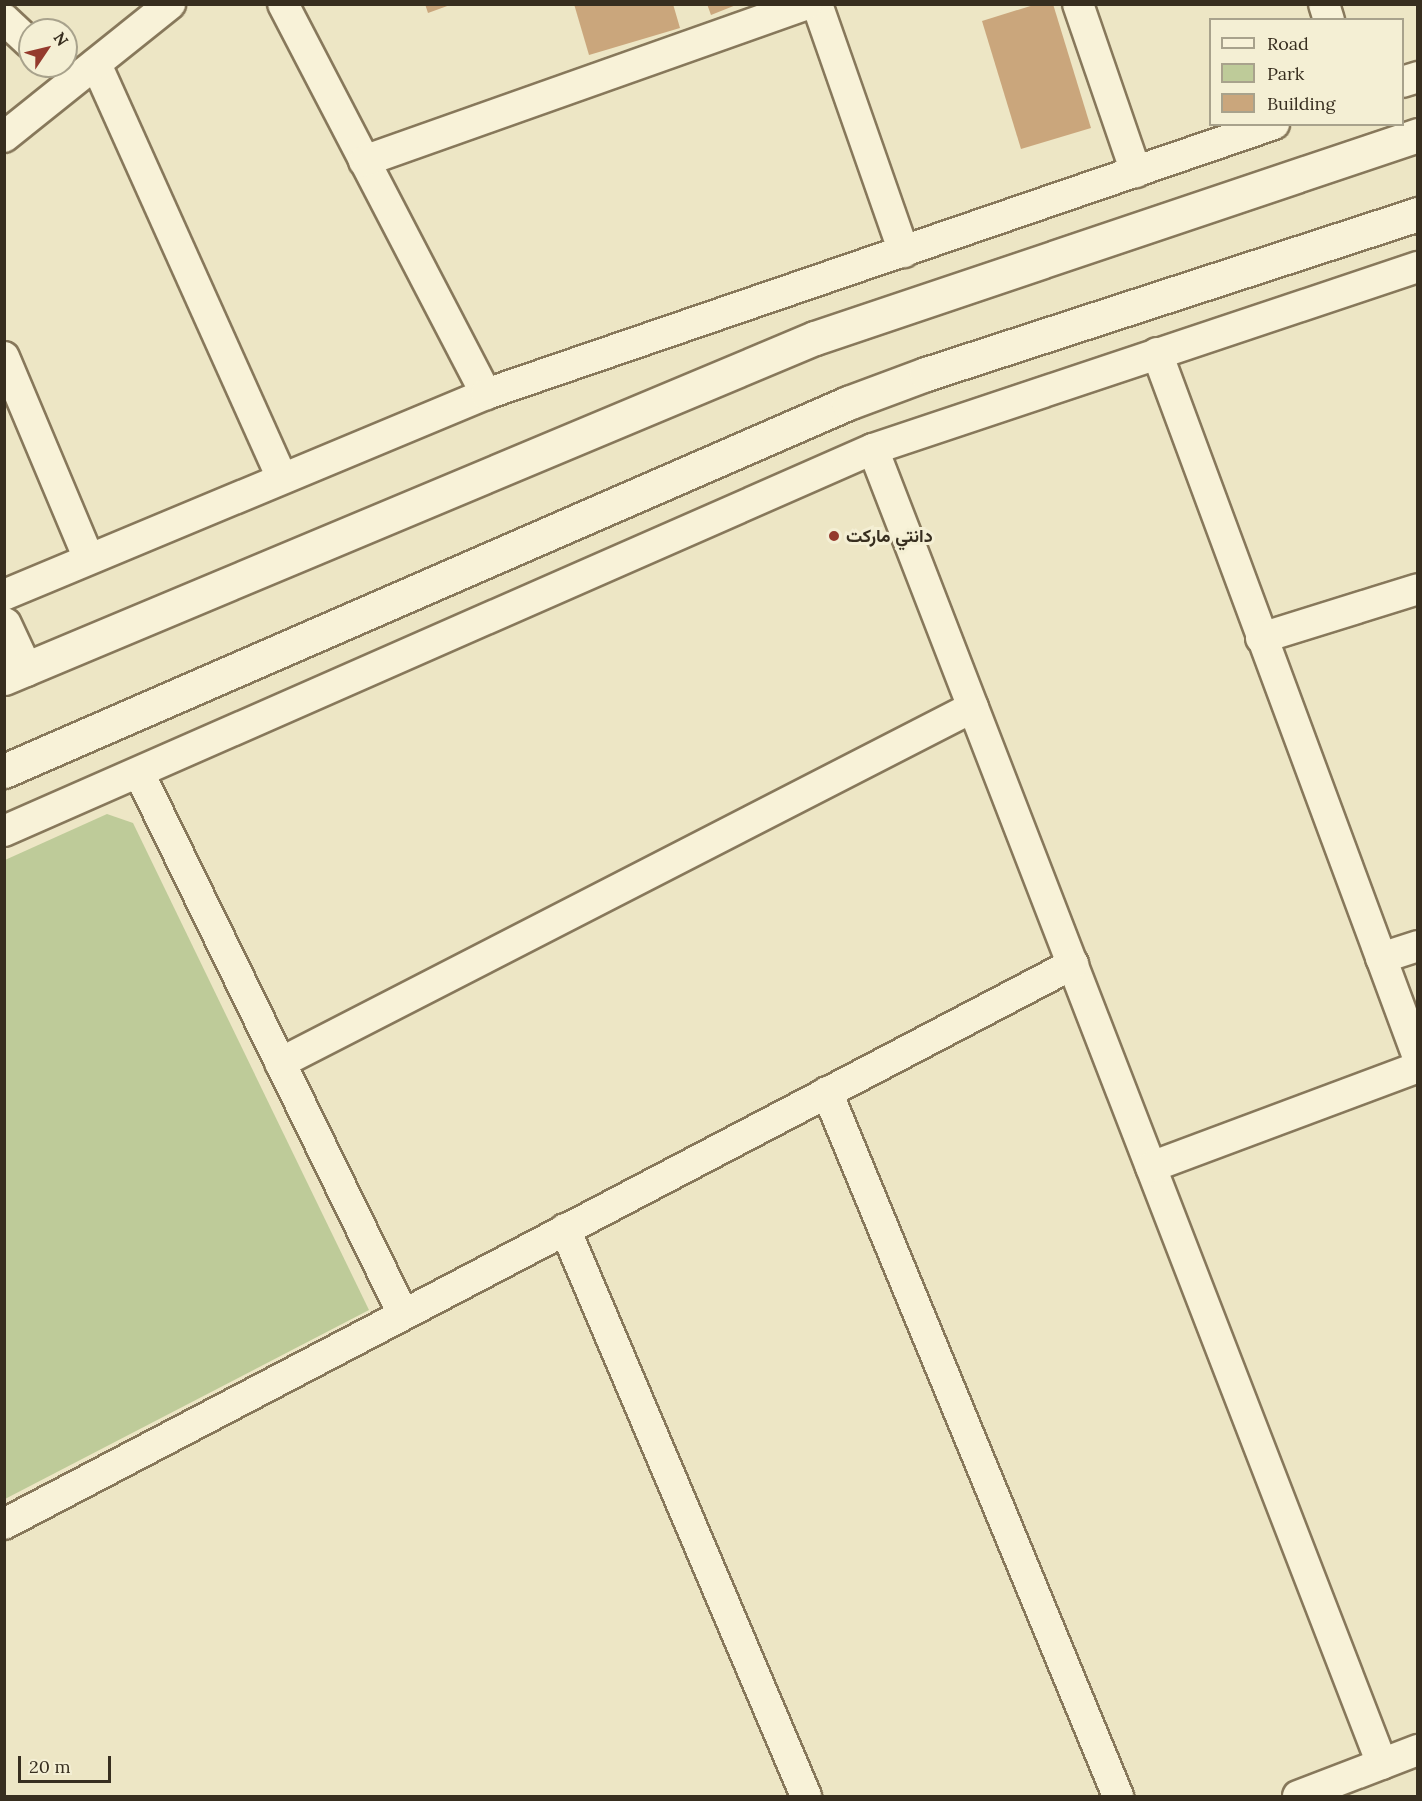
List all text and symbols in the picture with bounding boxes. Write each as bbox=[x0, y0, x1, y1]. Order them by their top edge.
north arrow bbox=[18, 18, 78, 78]
legend bbox=[1209, 18, 1404, 126]
text: N bbox=[49, 28, 73, 50]
text: Road bbox=[1267, 32, 1309, 55]
text: Park bbox=[1267, 62, 1304, 85]
text: Building bbox=[1267, 92, 1335, 115]
place label: دانتي ماركت bbox=[846, 525, 933, 547]
marker: دانتي ماركت bbox=[827, 529, 841, 543]
scale bar bbox=[21, 1744, 114, 1782]
text: 20 m bbox=[29, 1755, 71, 1778]

